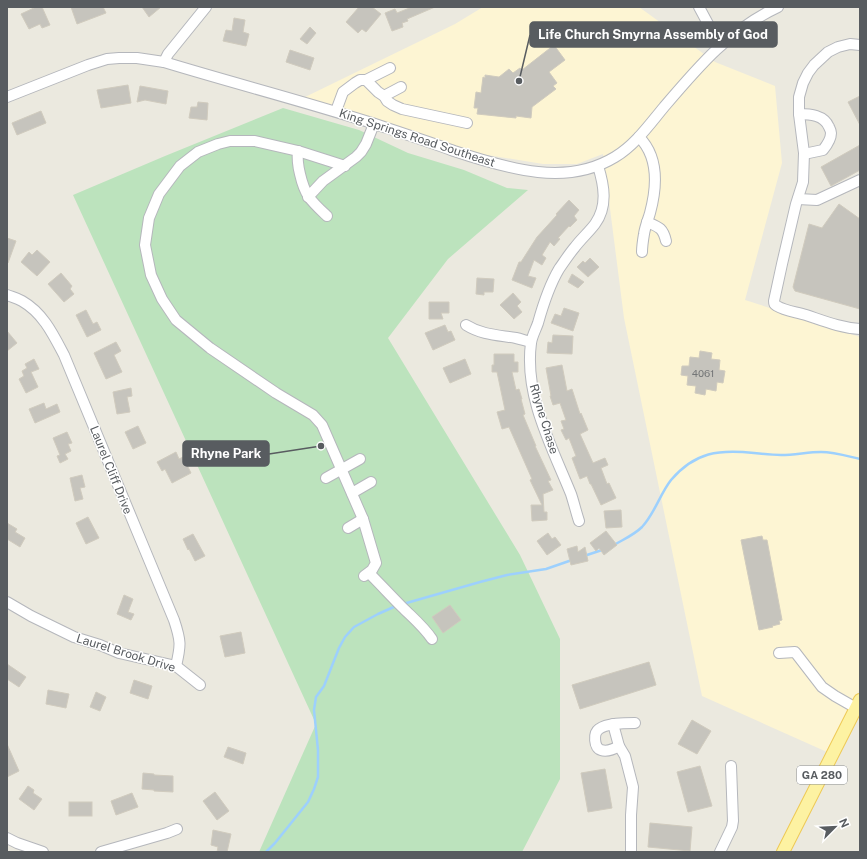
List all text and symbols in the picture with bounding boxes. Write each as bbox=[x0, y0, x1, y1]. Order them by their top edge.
callout: Life Church Smyrna Assembly of God bbox=[530, 22, 777, 47]
text: Life Church Smyrna Assembly of God bbox=[538, 27, 768, 42]
street label: King Springs Road Southeast bbox=[337, 106, 497, 170]
house number: 4061 bbox=[692, 367, 714, 379]
street label: Rhyne Chase bbox=[527, 382, 561, 456]
street label: Laurel Cliff Drive bbox=[87, 424, 135, 516]
callout: Rhyne Park bbox=[183, 441, 269, 466]
text: Rhyne Park bbox=[191, 446, 262, 461]
street label: Laurel Brook Drive bbox=[75, 631, 177, 675]
road number: GA 280 bbox=[797, 766, 847, 784]
north arrow bbox=[815, 807, 855, 847]
text: N bbox=[837, 817, 851, 829]

